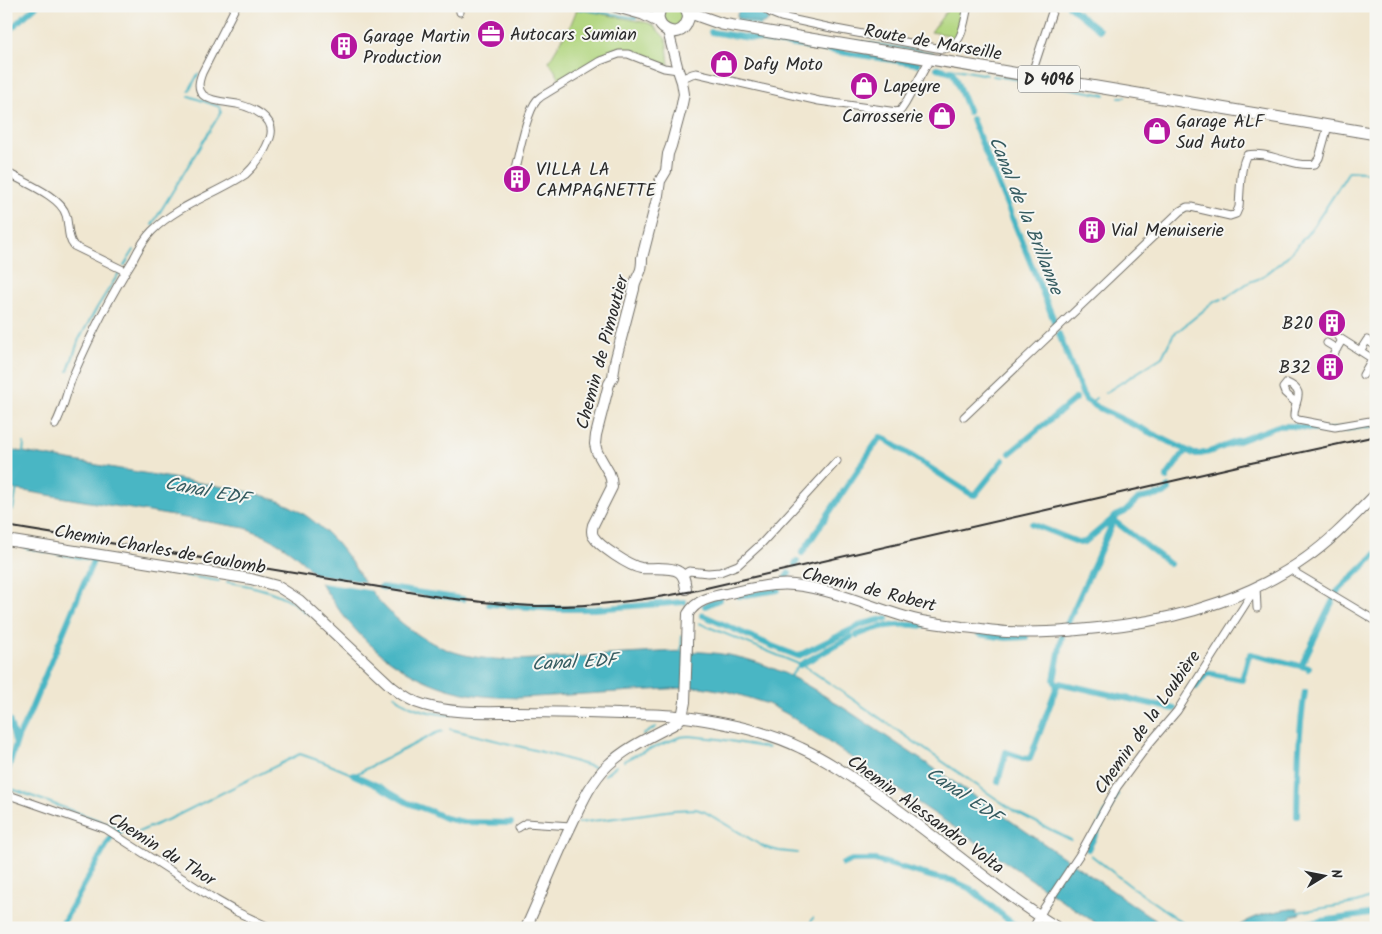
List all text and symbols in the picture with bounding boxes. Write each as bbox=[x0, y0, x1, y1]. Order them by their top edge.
street label: Route de Marseille bbox=[862, 17, 1004, 70]
office icon: Autocars Sumian bbox=[476, 19, 506, 49]
place label: Autocars Sumian bbox=[510, 21, 637, 50]
place label: Garage Martin Production bbox=[363, 23, 470, 73]
building icon: Garage Martin Production bbox=[329, 31, 359, 61]
shop icon: Dafy Moto bbox=[709, 49, 739, 79]
place label: Dafy Moto bbox=[743, 51, 823, 80]
road number: D 4096 bbox=[1018, 66, 1080, 92]
shop icon: Lapeyre bbox=[849, 71, 879, 101]
place label: Lapeyre bbox=[883, 73, 940, 102]
shop icon: Carrosserie bbox=[927, 101, 957, 131]
place label: Carrosserie bbox=[842, 103, 923, 132]
place label: Garage ALF Sud Auto bbox=[1176, 108, 1265, 158]
shop icon: Garage ALF Sud Auto bbox=[1142, 116, 1172, 146]
water label: Canal de la Brillanne bbox=[980, 132, 1072, 302]
place label: VILLA LA CAMPAGNETTE bbox=[536, 156, 657, 206]
building icon: VILLA LA CAMPAGNETTE bbox=[502, 164, 532, 194]
building icon: Vial Menuiserie bbox=[1077, 215, 1107, 245]
place label: Vial Menuiserie bbox=[1111, 217, 1224, 246]
street label: Chemin de Pimoutier bbox=[569, 271, 638, 433]
building icon: B20 bbox=[1317, 308, 1347, 338]
place label: B20 bbox=[1282, 310, 1313, 339]
building icon: B32 bbox=[1315, 352, 1345, 382]
place label: B32 bbox=[1279, 354, 1311, 383]
water label: Canal EDF bbox=[162, 469, 256, 516]
street label: Chemin Charles de Coulomb bbox=[52, 518, 268, 583]
street label: Chemin de Robert bbox=[798, 560, 940, 621]
street label: Chemin de la Loubière bbox=[1087, 645, 1209, 801]
water label: Canal EDF bbox=[531, 646, 622, 680]
street label: Chemin Alessandro Volta bbox=[840, 748, 1010, 882]
water label: Canal EDF bbox=[919, 759, 1011, 835]
street label: Chemin du Thor bbox=[102, 806, 222, 895]
north arrow bbox=[1300, 852, 1350, 902]
text: N bbox=[1324, 868, 1347, 880]

